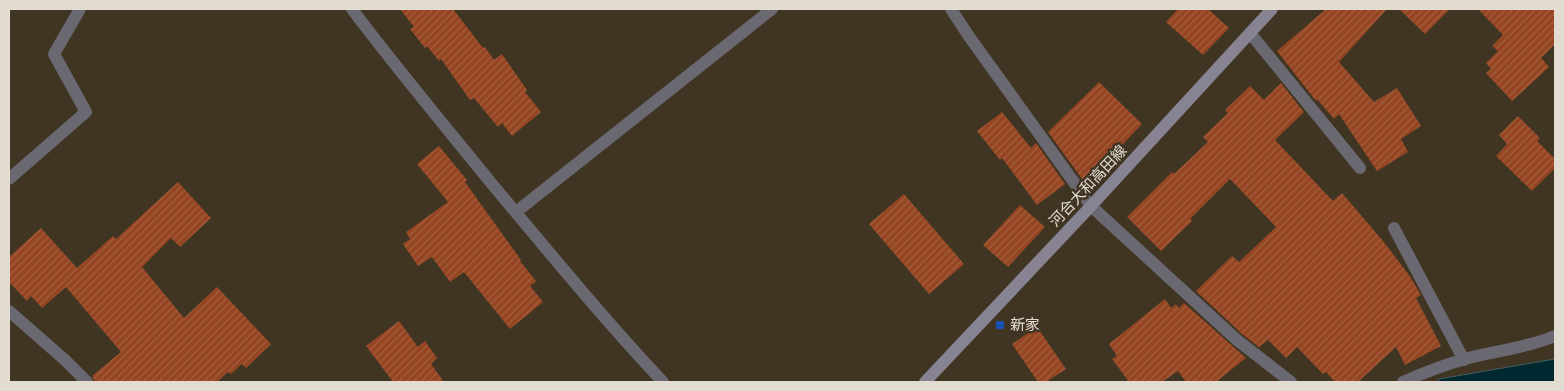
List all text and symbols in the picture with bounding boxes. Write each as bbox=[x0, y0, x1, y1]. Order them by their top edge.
street label: 河合大和高田線 bbox=[1046, 141, 1130, 231]
place label: 新家 bbox=[1010, 316, 1040, 334]
marker: 新家 bbox=[994, 319, 1006, 331]

